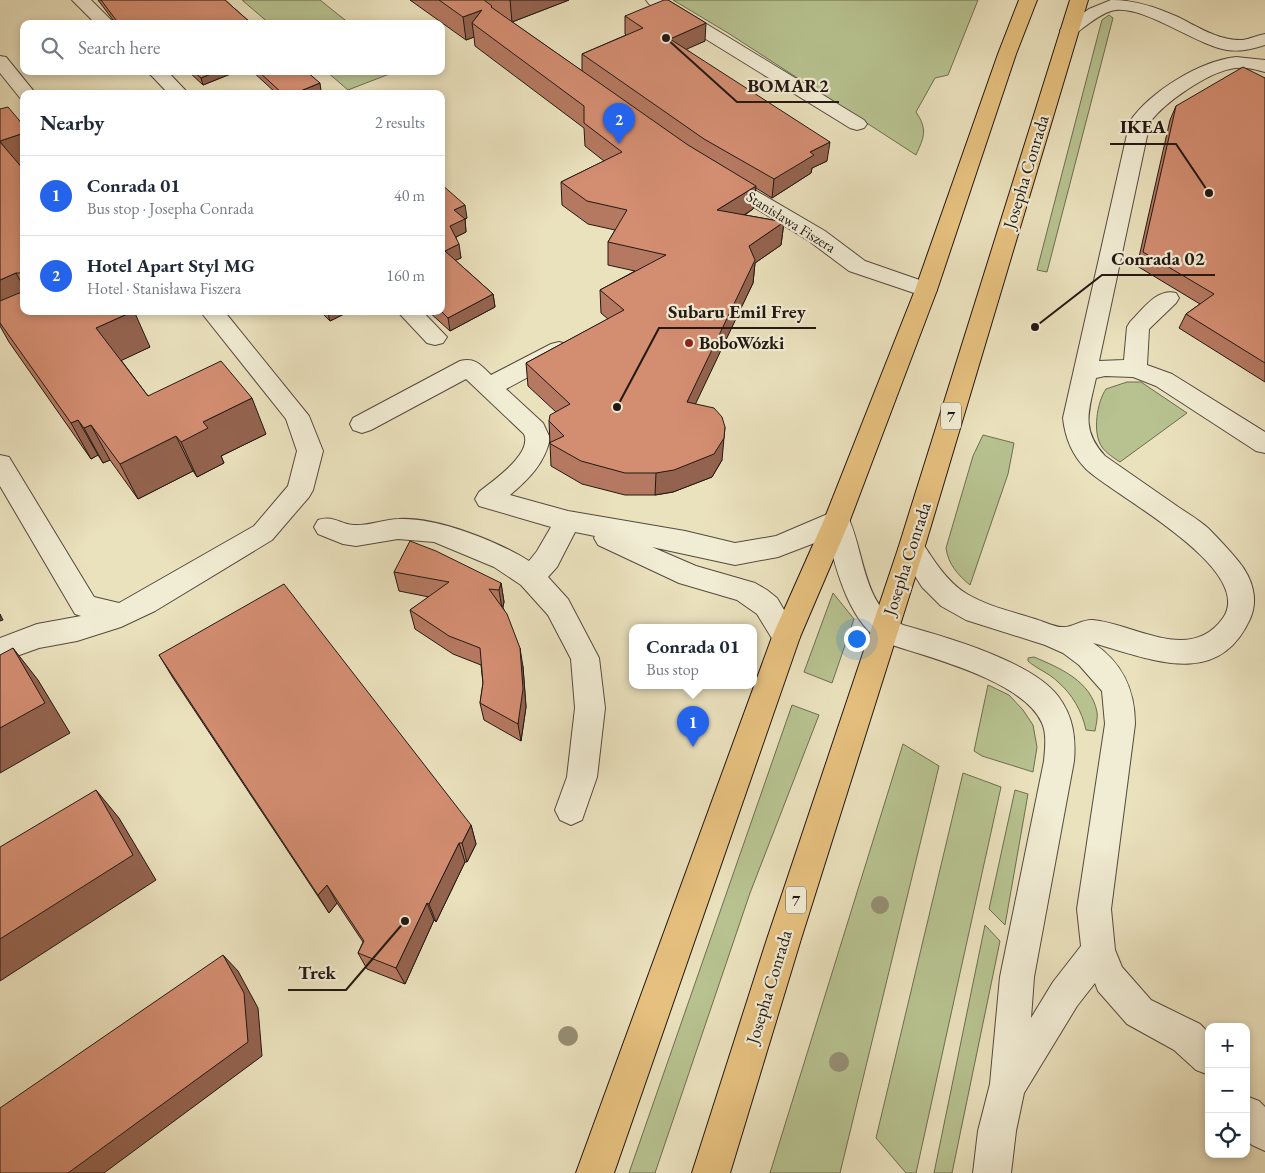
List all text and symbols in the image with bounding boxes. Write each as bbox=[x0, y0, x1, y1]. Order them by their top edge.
search box bbox=[20, 20, 445, 75]
icon: search bbox=[38, 34, 66, 62]
text: Search here bbox=[78, 35, 160, 60]
callout: BOMAR2 bbox=[737, 68, 839, 102]
text: BOMAR2 bbox=[747, 73, 829, 98]
pin: 2 bbox=[603, 103, 635, 144]
text: Nearby bbox=[40, 109, 104, 136]
callout: IKEA bbox=[1110, 110, 1176, 144]
street label: Josepha Conrada bbox=[997, 111, 1054, 233]
text: 2 results bbox=[375, 112, 425, 133]
text: IKEA bbox=[1120, 114, 1166, 139]
text: Conrada 01 bbox=[87, 173, 180, 198]
text: 1 bbox=[52, 185, 60, 206]
text: 40 m bbox=[394, 185, 425, 206]
street label: Stanisława Fiszera bbox=[743, 187, 839, 257]
text: Bus stop · Josepha Conrada bbox=[87, 198, 254, 219]
callout: Conrada 02 bbox=[1102, 241, 1215, 275]
text: Conrada 02 bbox=[1111, 246, 1205, 271]
text: Hotel Apart Styl MG bbox=[87, 253, 255, 278]
text: 2 bbox=[52, 265, 60, 286]
text: 160 m bbox=[386, 265, 425, 286]
text: Hotel · Stanisława Fiszera bbox=[87, 278, 241, 299]
callout: Subaru Emil Frey bbox=[659, 294, 816, 328]
text: Subaru Emil Frey bbox=[668, 299, 807, 324]
place label: BoboWózki bbox=[699, 331, 785, 354]
marker: BoboWózki bbox=[683, 337, 695, 349]
road number: 7 bbox=[941, 402, 961, 430]
street label: Josepha Conrada bbox=[877, 499, 936, 620]
popup bbox=[629, 624, 757, 689]
your location bbox=[844, 626, 870, 652]
text: Conrada 01 bbox=[646, 634, 740, 659]
text: Bus stop bbox=[646, 659, 699, 680]
pin: 1 bbox=[677, 706, 709, 747]
road number: 7 bbox=[786, 886, 806, 914]
street label: Josepha Conrada bbox=[740, 926, 797, 1048]
callout: Trek bbox=[288, 956, 346, 990]
text: Trek bbox=[298, 960, 337, 985]
map controls bbox=[1205, 1023, 1250, 1158]
button: + bbox=[1205, 1023, 1250, 1068]
button: − bbox=[1205, 1068, 1250, 1113]
button: locate bbox=[1205, 1113, 1250, 1158]

